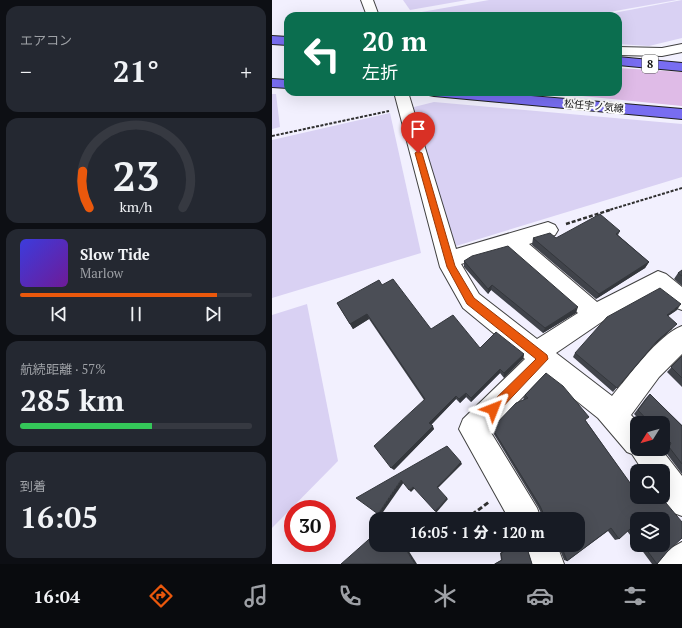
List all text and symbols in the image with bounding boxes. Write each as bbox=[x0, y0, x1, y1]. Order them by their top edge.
text: 20 m bbox=[362, 22, 427, 59]
icon: left bbox=[296, 28, 348, 80]
text: エアコン bbox=[20, 31, 72, 49]
text: 21° bbox=[113, 51, 159, 91]
road number: 8 bbox=[642, 55, 658, 73]
text: − bbox=[20, 57, 32, 86]
text: + bbox=[240, 57, 252, 86]
text: 左折 bbox=[362, 60, 398, 84]
street label: 松任宇ノ気線 bbox=[564, 97, 624, 115]
pin bbox=[401, 112, 435, 153]
icon: arrive bbox=[407, 118, 429, 140]
text: 23 bbox=[112, 148, 160, 203]
text: km/h bbox=[120, 197, 153, 216]
text: Slow Tide bbox=[80, 244, 150, 264]
text: Marlow bbox=[80, 264, 123, 282]
icon: previous bbox=[48, 303, 70, 325]
icon: pause bbox=[125, 303, 147, 325]
icon: next bbox=[202, 303, 224, 325]
text: 航続距離 · 57% bbox=[20, 360, 106, 378]
text: 285 km bbox=[20, 380, 124, 420]
position arrow bbox=[472, 388, 514, 430]
north arrow bbox=[630, 416, 670, 456]
map controls bbox=[630, 416, 670, 552]
button: search bbox=[630, 464, 670, 504]
text: 到着 bbox=[20, 477, 46, 495]
text: 16:05 bbox=[20, 497, 98, 537]
speed limit sign: 30 bbox=[284, 500, 336, 552]
button: layers bbox=[630, 512, 670, 552]
text: 16:05 · 1 分 · 120 m bbox=[410, 522, 545, 542]
icon: directions bbox=[147, 582, 175, 610]
icon: music bbox=[242, 582, 270, 610]
icon: phone bbox=[336, 582, 364, 610]
icon: climate bbox=[431, 582, 459, 610]
icon: car bbox=[526, 582, 554, 610]
icon: filters bbox=[621, 582, 649, 610]
text: 16:04 bbox=[33, 584, 80, 608]

